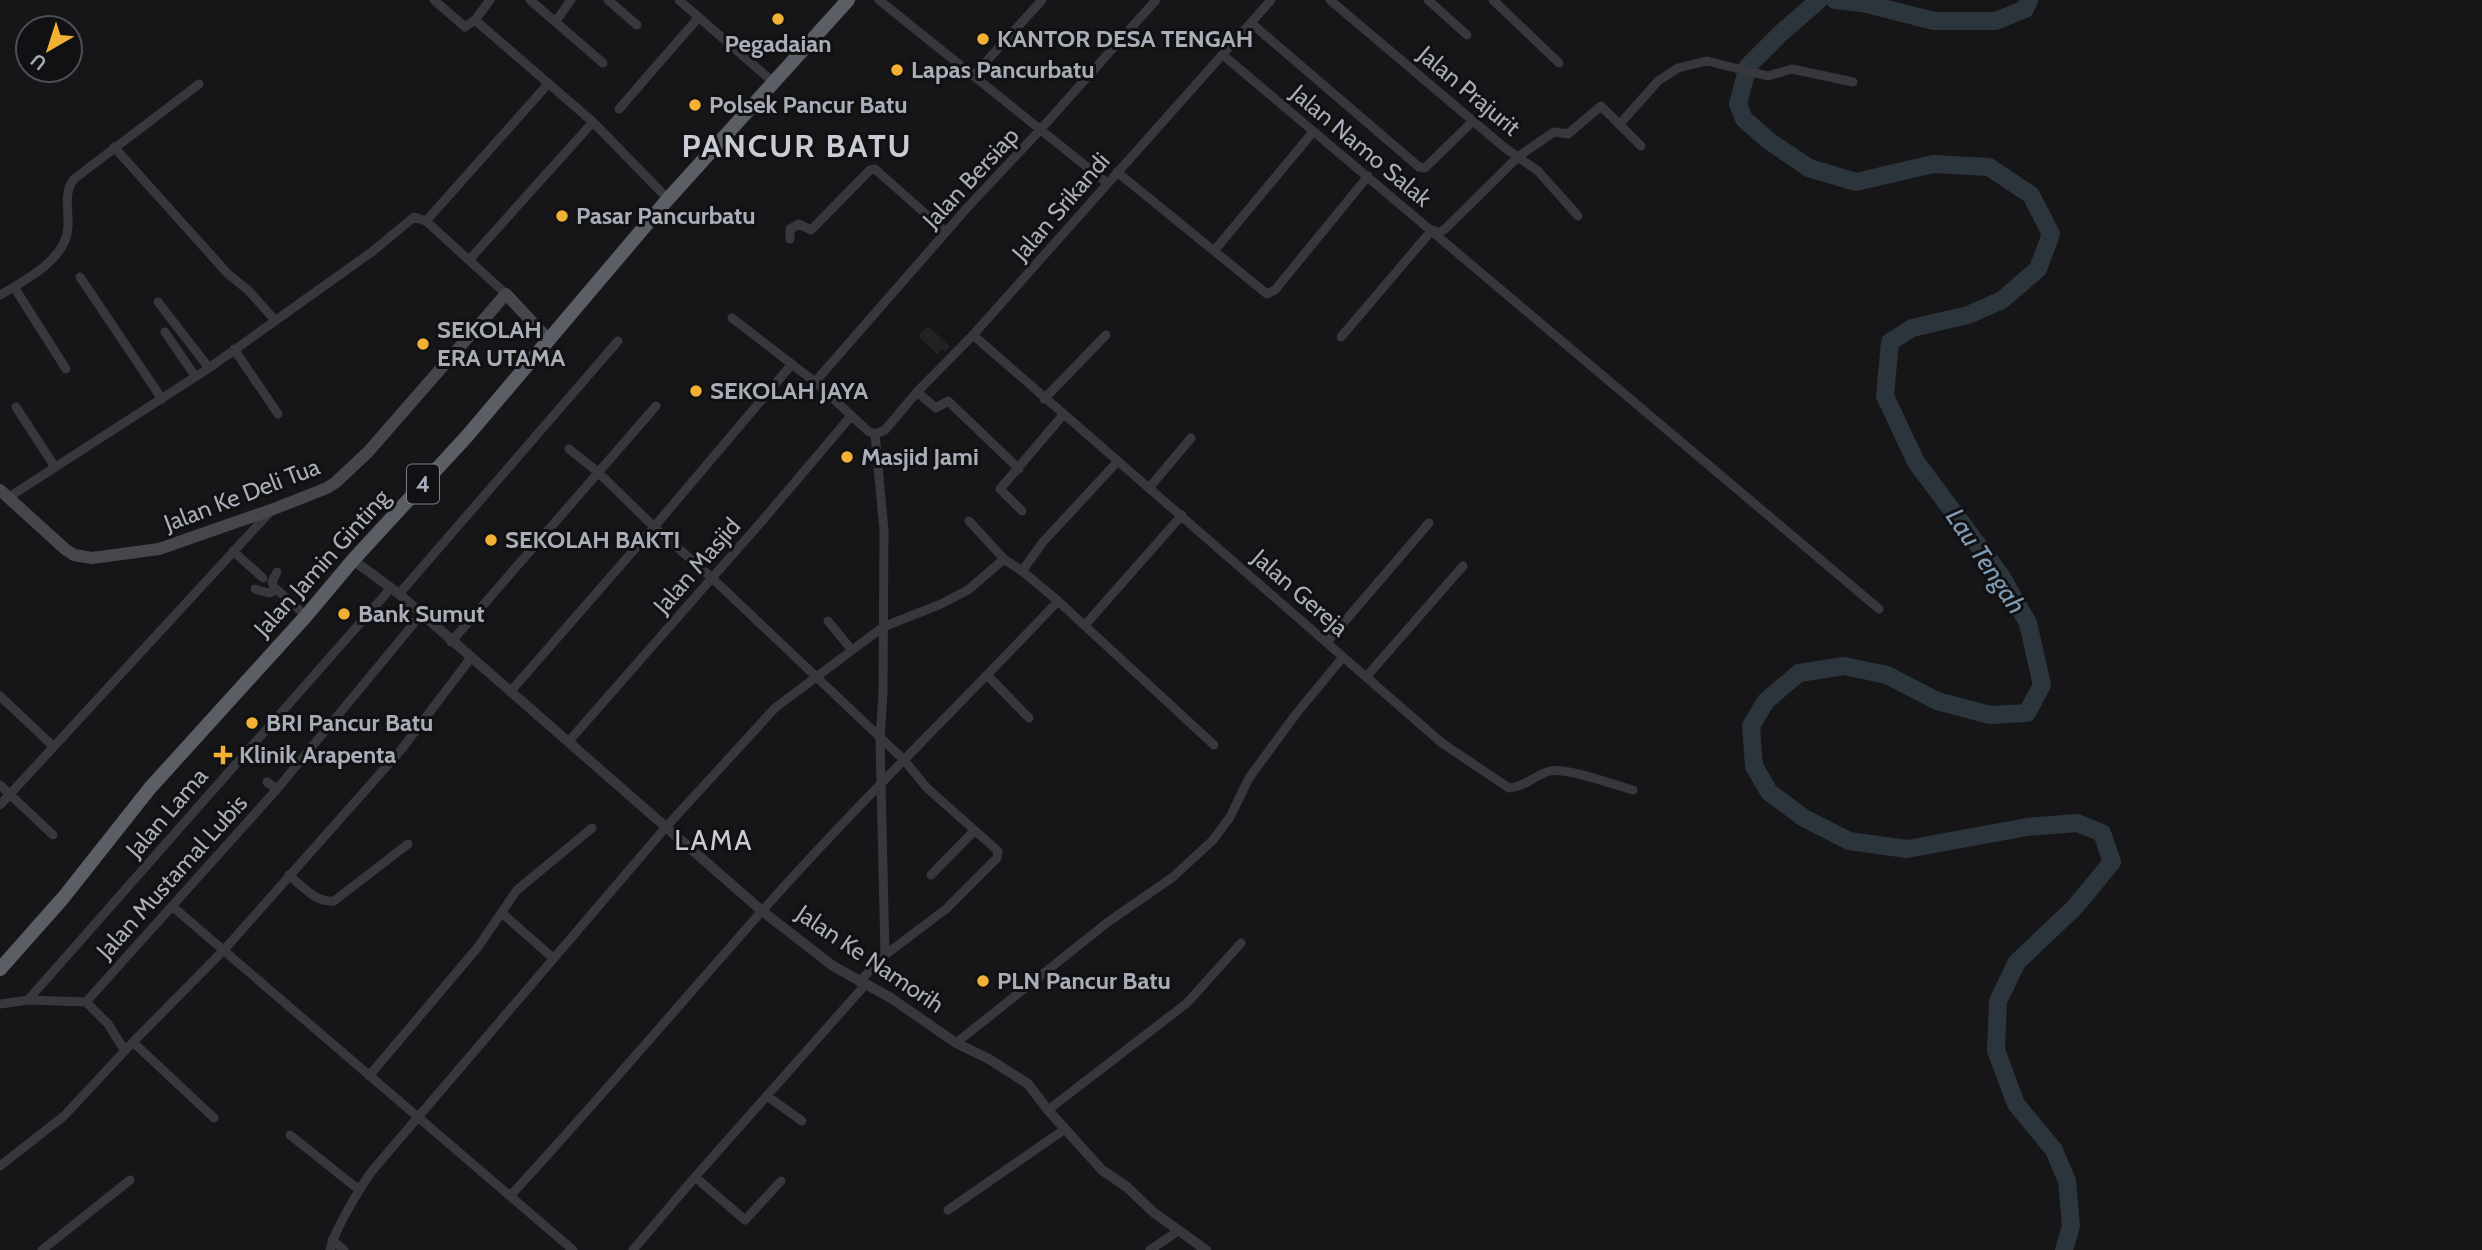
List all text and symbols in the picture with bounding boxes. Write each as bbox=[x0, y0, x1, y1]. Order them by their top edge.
marker: Pegadaian bbox=[770, 11, 786, 27]
north arrow bbox=[14, 14, 84, 84]
place label: KANTOR DESA TENGAH bbox=[997, 24, 1253, 53]
place label: Pegadaian bbox=[725, 29, 831, 58]
marker: KANTOR DESA TENGAH bbox=[975, 31, 991, 47]
street label: Jalan Prajurit bbox=[1412, 39, 1526, 142]
text: U bbox=[26, 49, 51, 75]
place label: Lapas Pancurbatu bbox=[911, 55, 1094, 84]
marker: Lapas Pancurbatu bbox=[889, 62, 905, 78]
street label: Jalan Namo Salak bbox=[1284, 78, 1438, 213]
place label: Polsek Pancur Batu bbox=[709, 90, 908, 119]
marker: Polsek Pancur Batu bbox=[687, 97, 703, 113]
street label: Jalan Bersiap bbox=[916, 121, 1025, 235]
district label: PANCUR BATU bbox=[681, 126, 913, 165]
street label: Jalan Srikandi bbox=[1005, 147, 1115, 267]
place label: Pasar Pancurbatu bbox=[576, 201, 756, 230]
marker: Pasar Pancurbatu bbox=[554, 208, 570, 224]
place label: SEKOLAH ERA UTAMA bbox=[437, 315, 565, 372]
marker: SEKOLAH ERA UTAMA bbox=[415, 336, 431, 352]
place label: SEKOLAH JAYA bbox=[710, 376, 868, 405]
marker: SEKOLAH JAYA bbox=[688, 383, 704, 399]
place label: Masjid Jami bbox=[861, 442, 979, 471]
marker: Masjid Jami bbox=[839, 449, 855, 465]
street label: Jalan Ke Deli Tua bbox=[159, 451, 324, 538]
road number: 4 bbox=[407, 464, 439, 504]
street label: Jalan Jamin Ginting bbox=[247, 482, 396, 643]
water label: Lau Tengah bbox=[1939, 502, 2033, 620]
street label: Jalan Masjid bbox=[646, 512, 746, 620]
place label: SEKOLAH BAKTI bbox=[505, 525, 680, 554]
marker: SEKOLAH BAKTI bbox=[483, 532, 499, 548]
street label: Jalan Gereja bbox=[1246, 542, 1355, 643]
place label: Bank Sumut bbox=[358, 599, 485, 628]
marker: Bank Sumut bbox=[336, 606, 352, 622]
place label: BRI Pancur Batu bbox=[266, 708, 433, 737]
marker: BRI Pancur Batu bbox=[244, 715, 260, 731]
place label: Klinik Arapenta bbox=[239, 740, 396, 769]
marker: Klinik Arapenta bbox=[213, 745, 233, 765]
street label: Jalan Lama bbox=[119, 761, 214, 864]
street label: Jalan Mustamal Lubis bbox=[90, 788, 253, 966]
district label: LAMA bbox=[674, 823, 754, 857]
street label: Jalan Ke Namorih bbox=[790, 898, 950, 1019]
place label: PLN Pancur Batu bbox=[997, 966, 1171, 995]
marker: PLN Pancur Batu bbox=[975, 973, 991, 989]

